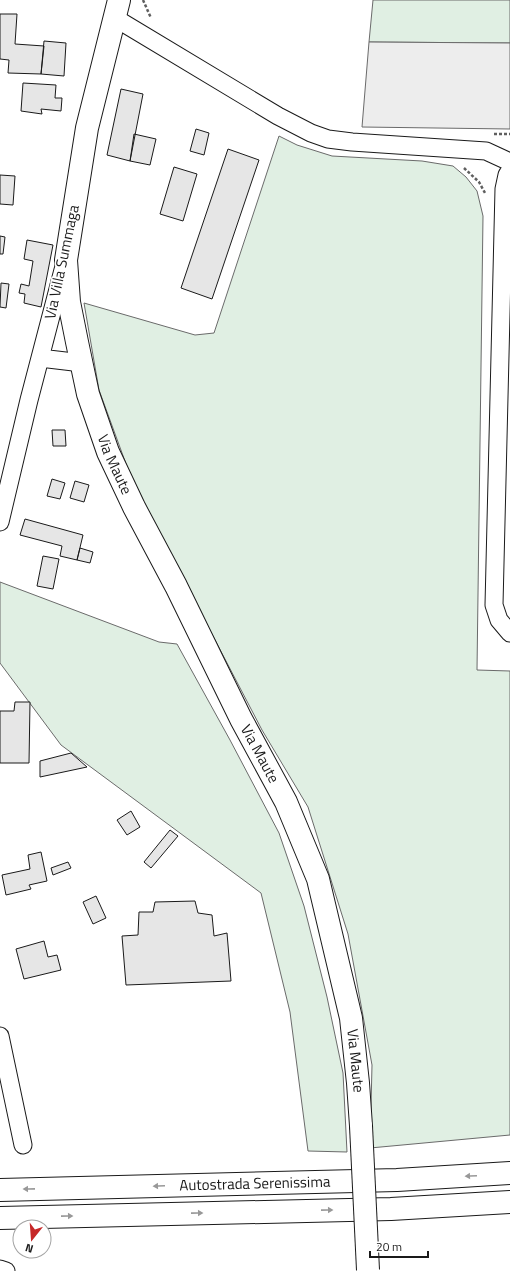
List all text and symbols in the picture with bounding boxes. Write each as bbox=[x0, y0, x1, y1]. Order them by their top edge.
street label: Via Villa Summaga bbox=[38, 202, 85, 321]
street label: Via Maute bbox=[92, 431, 138, 498]
street label: Via Maute bbox=[235, 720, 286, 787]
street label: Via Maute bbox=[341, 1028, 371, 1093]
street label: Autostrada Serenissima bbox=[179, 1170, 331, 1196]
one-way arrow bbox=[465, 1172, 477, 1179]
one-way arrow bbox=[153, 1183, 165, 1190]
one-way arrow bbox=[22, 1186, 35, 1192]
one-way arrow bbox=[321, 1207, 334, 1213]
one-way arrow bbox=[191, 1210, 204, 1216]
one-way arrow bbox=[61, 1213, 74, 1219]
north arrow bbox=[12, 1219, 52, 1259]
scale bar bbox=[370, 1233, 428, 1259]
text: 20 m bbox=[376, 1237, 402, 1256]
text: N bbox=[23, 1240, 35, 1257]

